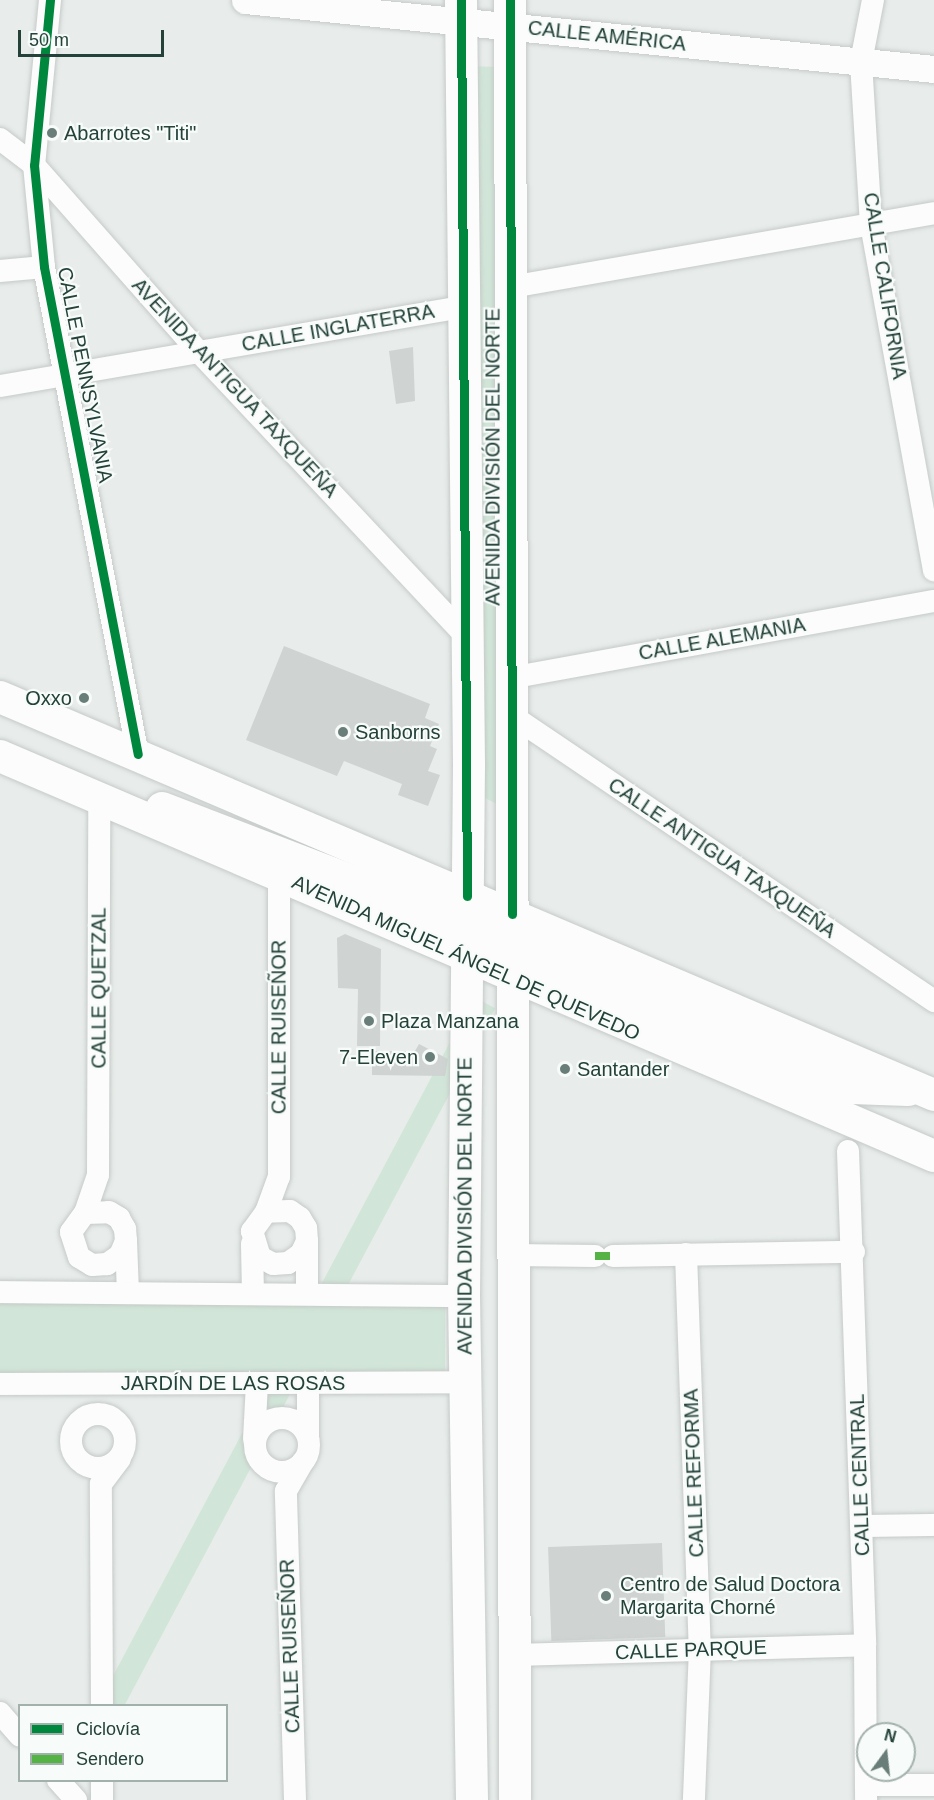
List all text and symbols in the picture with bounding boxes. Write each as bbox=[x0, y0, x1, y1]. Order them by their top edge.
street label: CALLE AMÉRICA bbox=[526, 16, 688, 56]
scale bar bbox=[21, 18, 166, 56]
text: 50 m bbox=[29, 30, 69, 50]
place label: Abarrotes "Titi" bbox=[64, 121, 196, 145]
marker: Abarrotes "Titi" bbox=[45, 126, 59, 140]
street label: CALLE CALIFORNIA bbox=[858, 191, 912, 381]
street label: CALLE PENNSYLVANIA bbox=[52, 265, 118, 485]
street label: AVENIDA ANTIGUA TAXQUEÑA bbox=[126, 272, 344, 504]
street label: CALLE INGLATERRA bbox=[240, 299, 436, 357]
street label: AVENIDA DIVISIÓN DEL NORTE bbox=[481, 307, 505, 607]
street label: CALLE ALEMANIA bbox=[636, 612, 808, 666]
place label: Oxxo bbox=[25, 686, 72, 710]
marker: Oxxo bbox=[77, 691, 91, 705]
place label: Sanborns bbox=[355, 720, 441, 744]
marker: Sanborns bbox=[336, 725, 350, 739]
street label: CALLE ANTIGUA TAXQUEÑA bbox=[603, 772, 841, 944]
street label: AVENIDA MIGUEL ÁNGEL DE QUEVEDO bbox=[287, 870, 645, 1046]
street label: CALLE QUETZAL bbox=[87, 907, 111, 1069]
street label: CALLE RUISEÑOR bbox=[267, 940, 291, 1114]
place label: Plaza Manzana bbox=[381, 1009, 519, 1033]
marker: Plaza Manzana bbox=[362, 1014, 376, 1028]
place label: 7-Eleven bbox=[339, 1045, 418, 1069]
marker: 7-Eleven bbox=[423, 1050, 437, 1064]
street label: AVENIDA DIVISIÓN DEL NORTE bbox=[453, 1056, 477, 1356]
place label: Santander bbox=[577, 1057, 669, 1081]
marker: Santander bbox=[558, 1062, 572, 1076]
street label: JARDÍN DE LAS ROSAS bbox=[121, 1371, 345, 1395]
street label: CALLE REFORMA bbox=[679, 1388, 709, 1558]
street label: CALLE CENTRAL bbox=[845, 1393, 875, 1557]
street label: CALLE RUISEÑOR bbox=[275, 1558, 305, 1734]
place label: Centro de Salud Doctora Margarita Chorné bbox=[620, 1572, 840, 1619]
marker: Centro de Salud Doctora Margarita Chorné bbox=[597, 1587, 615, 1605]
street label: CALLE PARQUE bbox=[615, 1635, 767, 1665]
legend bbox=[18, 1704, 228, 1782]
text: Ciclovía bbox=[76, 1719, 140, 1739]
north arrow bbox=[856, 1722, 916, 1782]
text: N bbox=[882, 1726, 898, 1746]
text: Sendero bbox=[76, 1749, 144, 1769]

